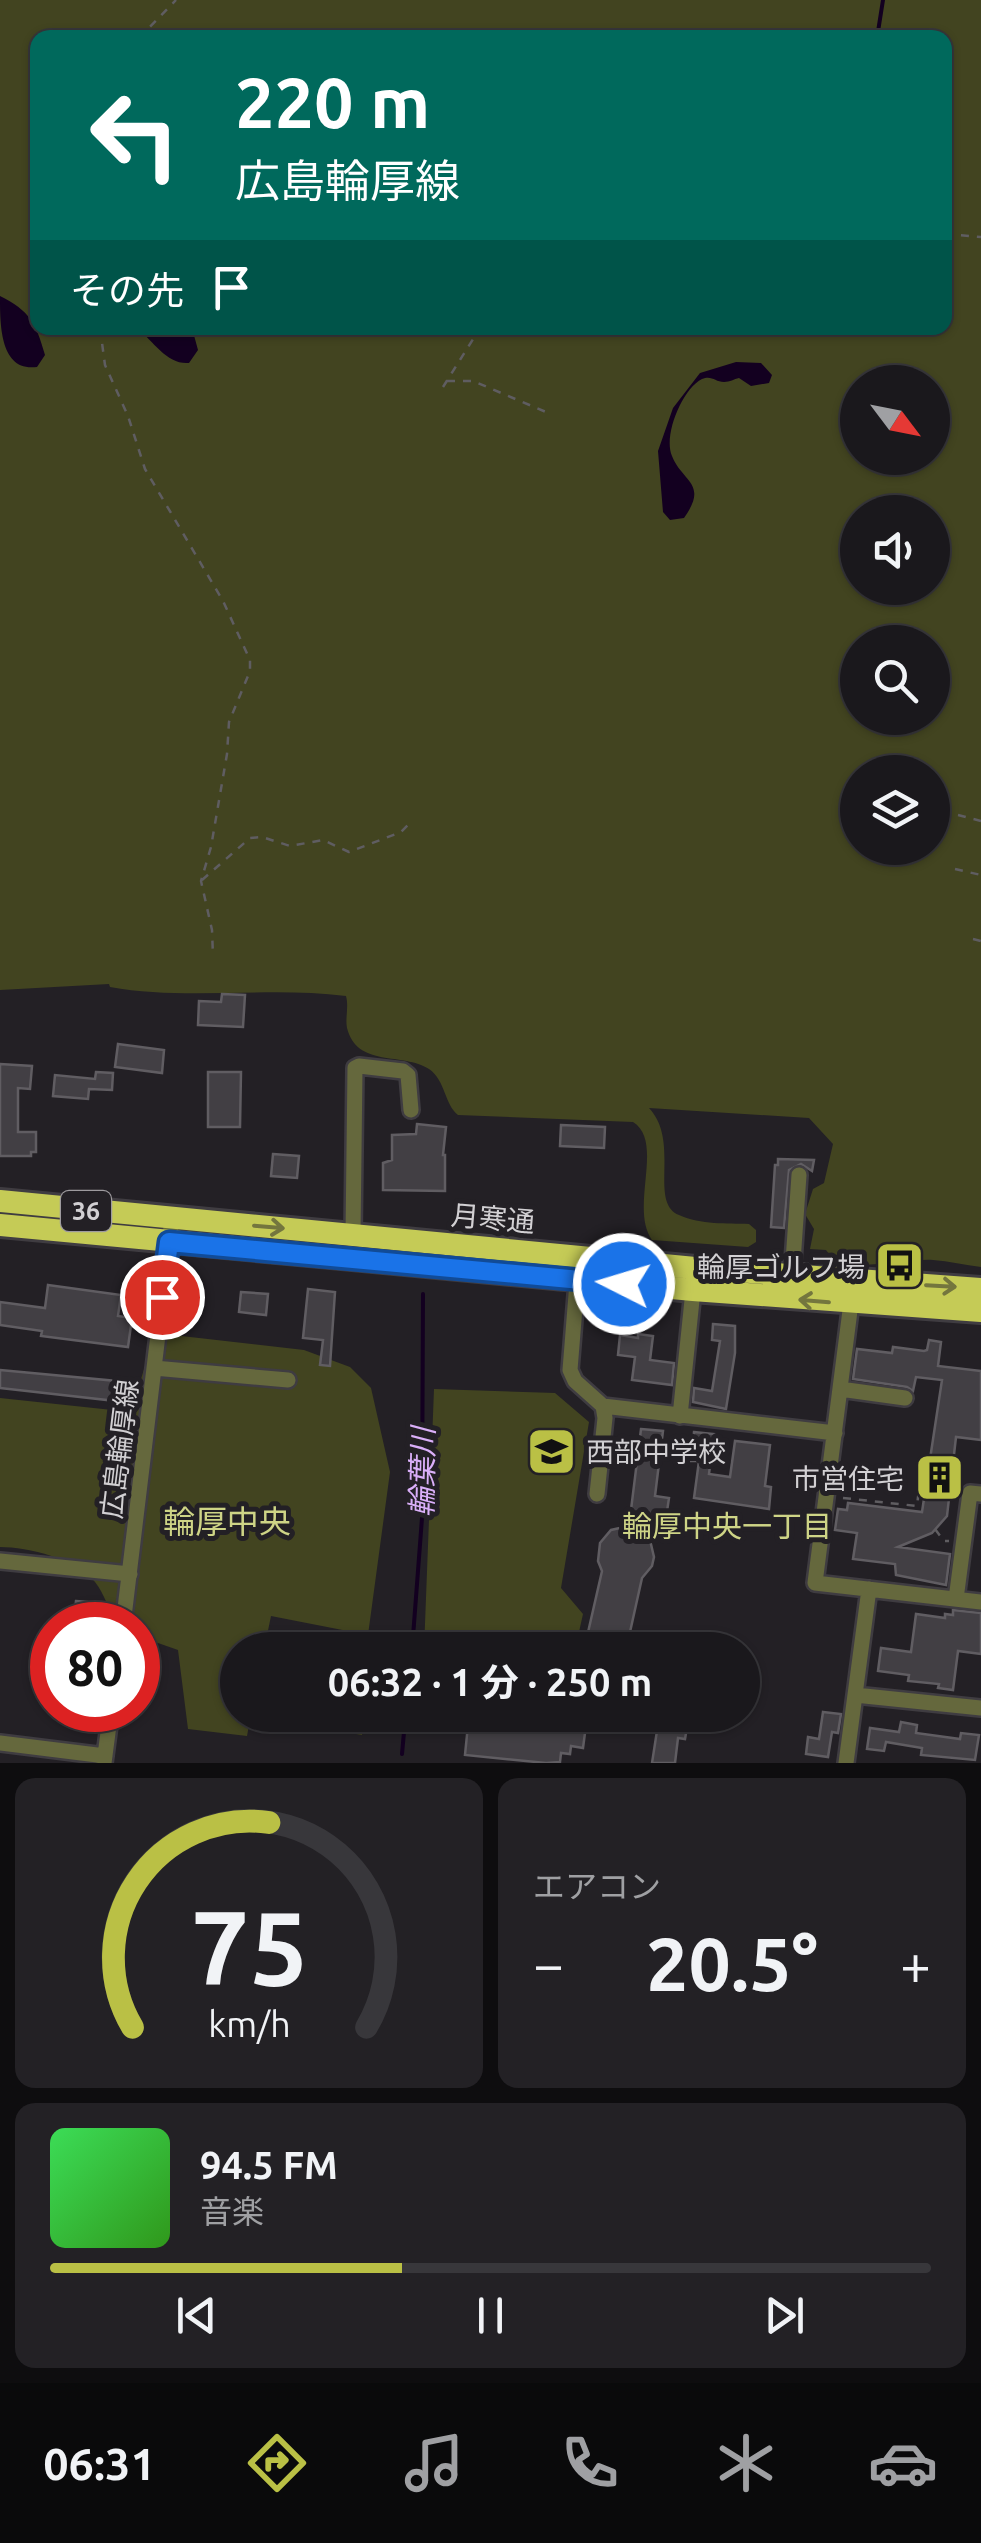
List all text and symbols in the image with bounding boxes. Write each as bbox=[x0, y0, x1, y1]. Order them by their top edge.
text: 220 m bbox=[235, 63, 430, 141]
icon: left bbox=[70, 70, 200, 200]
text: 広島輪厚線 bbox=[235, 155, 460, 206]
icon: arrive bbox=[204, 260, 259, 315]
text: その先 bbox=[70, 269, 184, 311]
north arrow bbox=[840, 365, 950, 475]
map controls bbox=[840, 365, 950, 865]
button: sound bbox=[840, 495, 950, 605]
button: search bbox=[840, 625, 950, 735]
button: layers bbox=[840, 755, 950, 865]
road number: 36 bbox=[61, 1191, 111, 1231]
street label: 月寒通 bbox=[450, 1199, 536, 1237]
one-way arrow bbox=[252, 1218, 284, 1237]
position arrow bbox=[572, 1232, 676, 1336]
bus stop icon: 輪厚ゴルフ場 bbox=[874, 1240, 926, 1292]
place label: 輪厚ゴルフ場 bbox=[697, 1251, 865, 1282]
pin bbox=[120, 1255, 205, 1340]
icon: arrive bbox=[135, 1270, 190, 1325]
one-way arrow bbox=[925, 1277, 957, 1296]
one-way arrow bbox=[798, 1291, 830, 1310]
street label: 広島輪厚線 bbox=[95, 1378, 143, 1520]
water label: 輪葉川 bbox=[404, 1424, 440, 1517]
school or university icon: 西部中学校 bbox=[525, 1425, 577, 1477]
place label: 西部中学校 bbox=[586, 1436, 726, 1467]
building icon: 市営住宅 bbox=[913, 1452, 965, 1504]
place label: 市営住宅 bbox=[792, 1463, 904, 1494]
district label: 輪厚中央 bbox=[163, 1503, 291, 1539]
district label: 輪厚中央一丁目 bbox=[622, 1509, 832, 1543]
speed limit sign: 80 bbox=[30, 1602, 160, 1732]
text: 06:32 · 1 分 · 250 m bbox=[328, 1661, 652, 1703]
text: エアコン bbox=[533, 1868, 661, 1904]
text: 75 bbox=[190, 1888, 308, 2005]
text: 20.5° bbox=[646, 1921, 818, 2005]
text: − bbox=[533, 1933, 564, 1994]
text: + bbox=[900, 1933, 931, 1994]
text: km/h bbox=[208, 2004, 290, 2044]
text: 94.5 FM bbox=[200, 2144, 338, 2186]
text: 音楽 bbox=[200, 2193, 264, 2229]
icon: previous bbox=[169, 2288, 224, 2343]
icon: pause bbox=[463, 2288, 518, 2343]
icon: next bbox=[757, 2288, 812, 2343]
icon: directions bbox=[242, 2428, 312, 2498]
icon: music bbox=[399, 2428, 469, 2498]
icon: phone bbox=[555, 2428, 625, 2498]
icon: climate bbox=[711, 2428, 781, 2498]
icon: car bbox=[868, 2428, 938, 2498]
text: 06:31 bbox=[43, 2438, 156, 2489]

